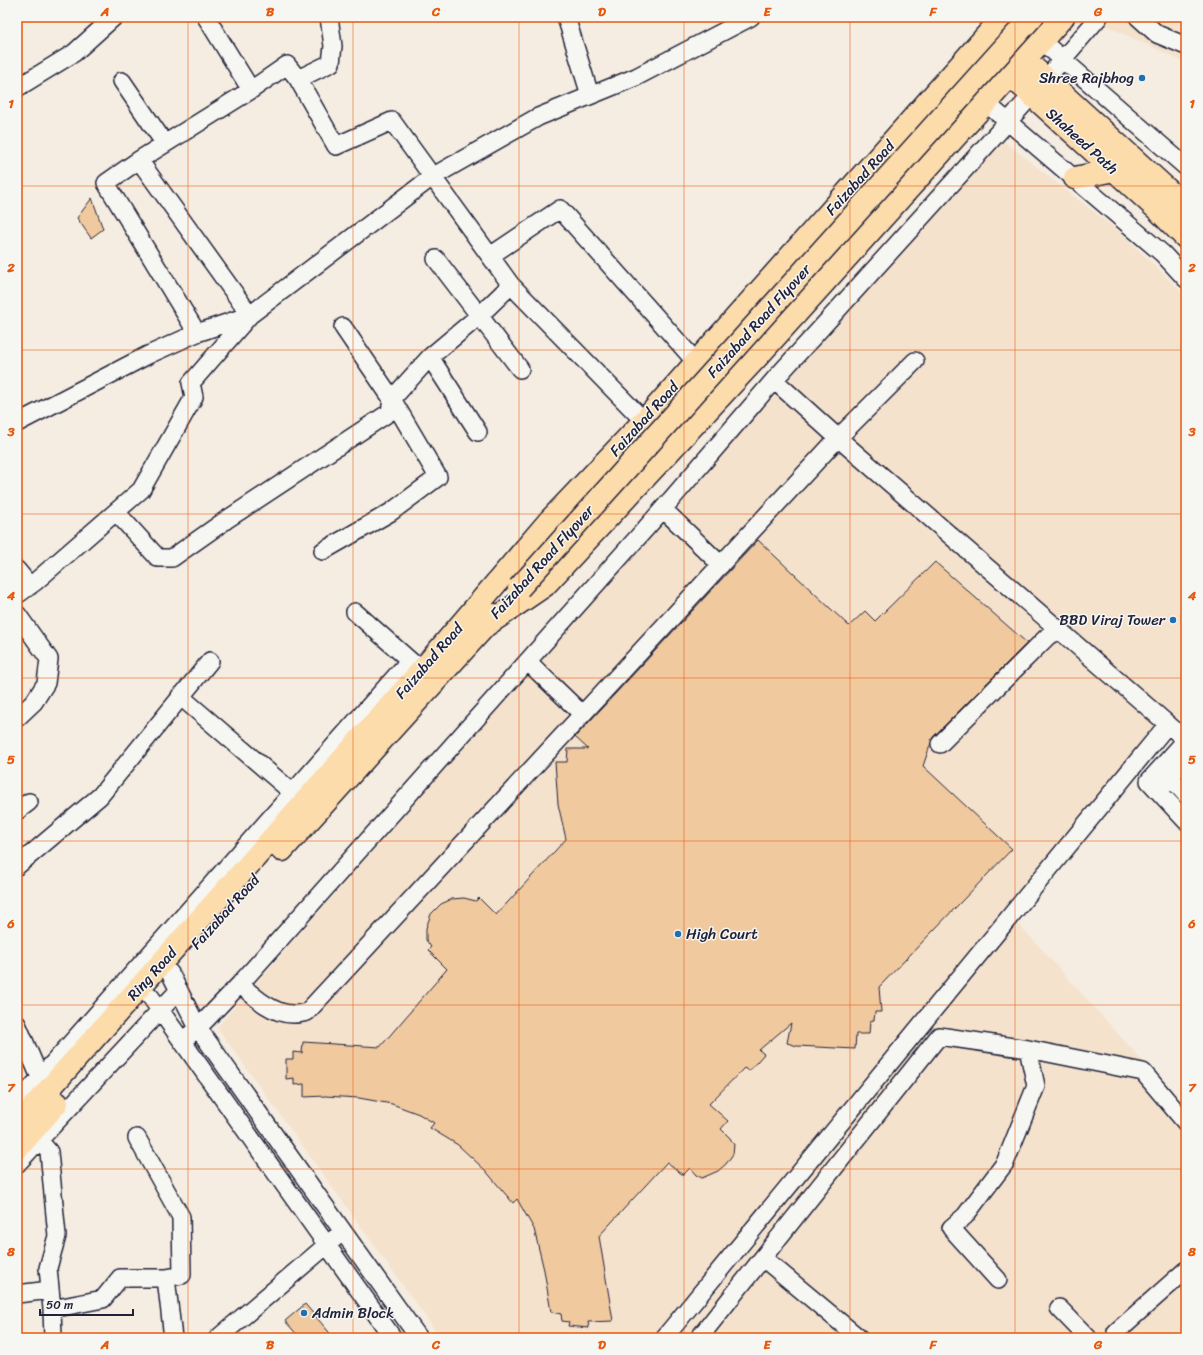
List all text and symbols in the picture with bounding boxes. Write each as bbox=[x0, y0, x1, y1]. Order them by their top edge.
text: A bbox=[100, 0, 109, 23]
text: B bbox=[266, 0, 275, 23]
text: C bbox=[431, 0, 441, 23]
text: D bbox=[598, 0, 606, 23]
text: E bbox=[763, 0, 772, 23]
text: F bbox=[928, 0, 937, 23]
text: G bbox=[1093, 0, 1103, 23]
place label: Shree Rajbhog bbox=[1039, 65, 1134, 91]
marker: Shree Rajbhog bbox=[1137, 73, 1147, 83]
text: 1 bbox=[8, 92, 14, 115]
text: 1 bbox=[1189, 92, 1195, 115]
street label: Shaheed Path bbox=[1040, 101, 1124, 181]
street label: Faizabad Road bbox=[819, 134, 902, 222]
text: 2 bbox=[6, 256, 15, 279]
text: 2 bbox=[1187, 256, 1196, 279]
street label: Faizabad Road Flyover bbox=[700, 257, 818, 384]
street label: Faizabad Road bbox=[603, 375, 686, 463]
text: 3 bbox=[6, 420, 15, 443]
text: 3 bbox=[1187, 420, 1196, 443]
street label: Faizabad Road Flyover bbox=[483, 498, 601, 625]
text: 4 bbox=[6, 584, 16, 607]
text: 4 bbox=[1187, 584, 1197, 607]
place label: BBD Viraj Tower bbox=[1059, 607, 1166, 633]
marker: BBD Viraj Tower bbox=[1168, 615, 1178, 625]
street label: Faizabad Road bbox=[388, 616, 470, 705]
text: 5 bbox=[7, 748, 15, 771]
text: 5 bbox=[1188, 748, 1196, 771]
street label: Faizabad Road bbox=[184, 868, 267, 956]
text: 6 bbox=[6, 912, 15, 935]
text: 6 bbox=[1187, 912, 1196, 935]
place label: High Court bbox=[686, 921, 758, 947]
marker: High Court bbox=[673, 929, 683, 939]
street label: Ring Road bbox=[121, 940, 184, 1007]
text: 7 bbox=[7, 1076, 16, 1099]
text: 7 bbox=[1188, 1076, 1197, 1099]
text: 8 bbox=[6, 1240, 15, 1263]
text: 8 bbox=[1187, 1240, 1196, 1263]
scale bar bbox=[40, 1291, 133, 1317]
text: 50 m bbox=[46, 1294, 73, 1316]
place label: Admin Block bbox=[311, 1300, 394, 1326]
marker: Admin Block bbox=[299, 1308, 309, 1318]
text: A bbox=[100, 1333, 109, 1355]
text: B bbox=[266, 1333, 275, 1355]
text: C bbox=[431, 1333, 441, 1355]
text: D bbox=[598, 1333, 606, 1355]
text: E bbox=[763, 1333, 772, 1355]
text: F bbox=[928, 1333, 937, 1355]
text: G bbox=[1093, 1333, 1103, 1355]

